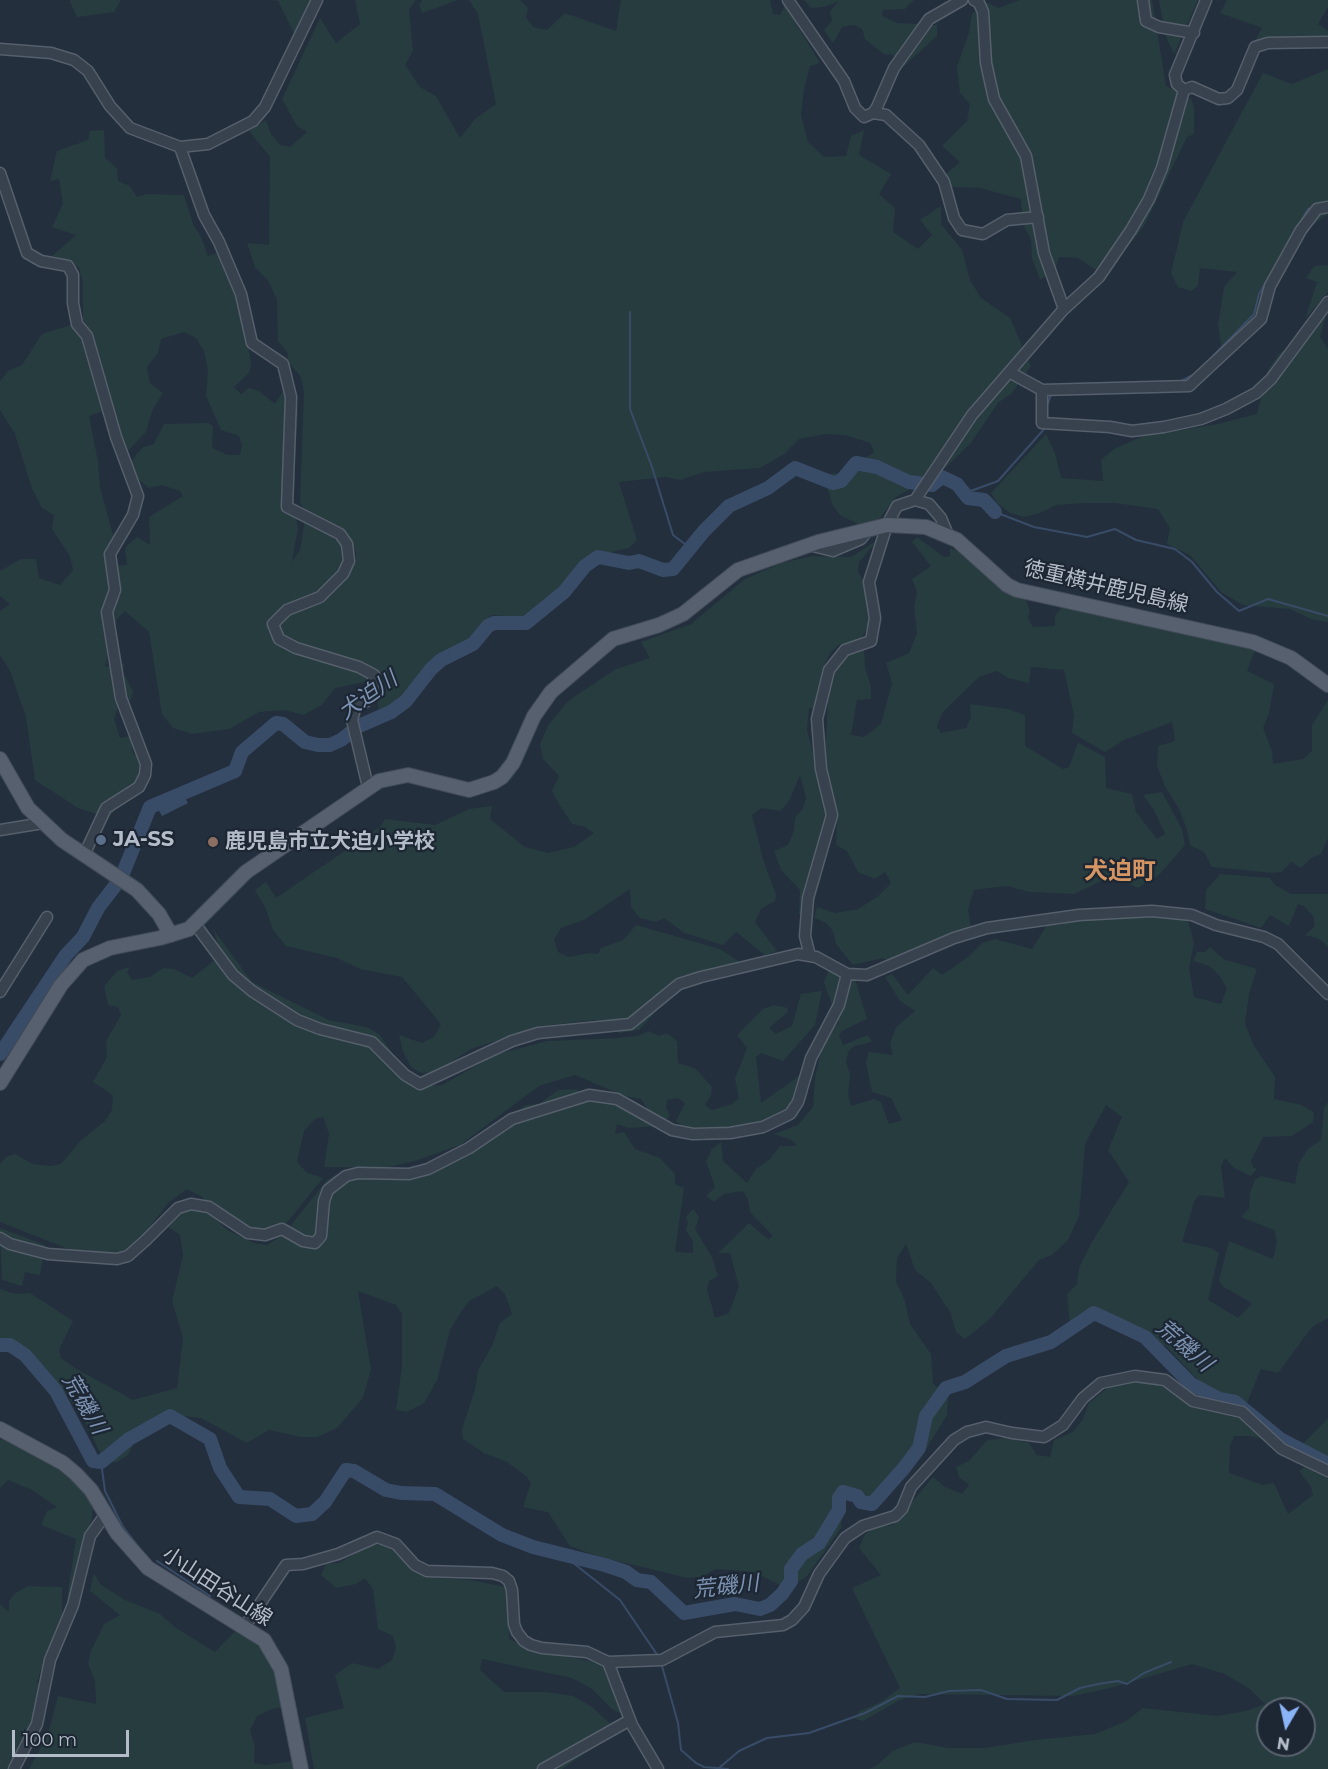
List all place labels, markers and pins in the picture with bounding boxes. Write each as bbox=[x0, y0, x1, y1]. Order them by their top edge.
place label: JA-SS bbox=[113, 827, 174, 853]
place label: 鹿児島市立犬迫小学校 bbox=[225, 829, 435, 855]
marker: JA-SS bbox=[94, 833, 108, 847]
marker: 鹿児島市立犬迫小学校 bbox=[206, 835, 220, 849]

